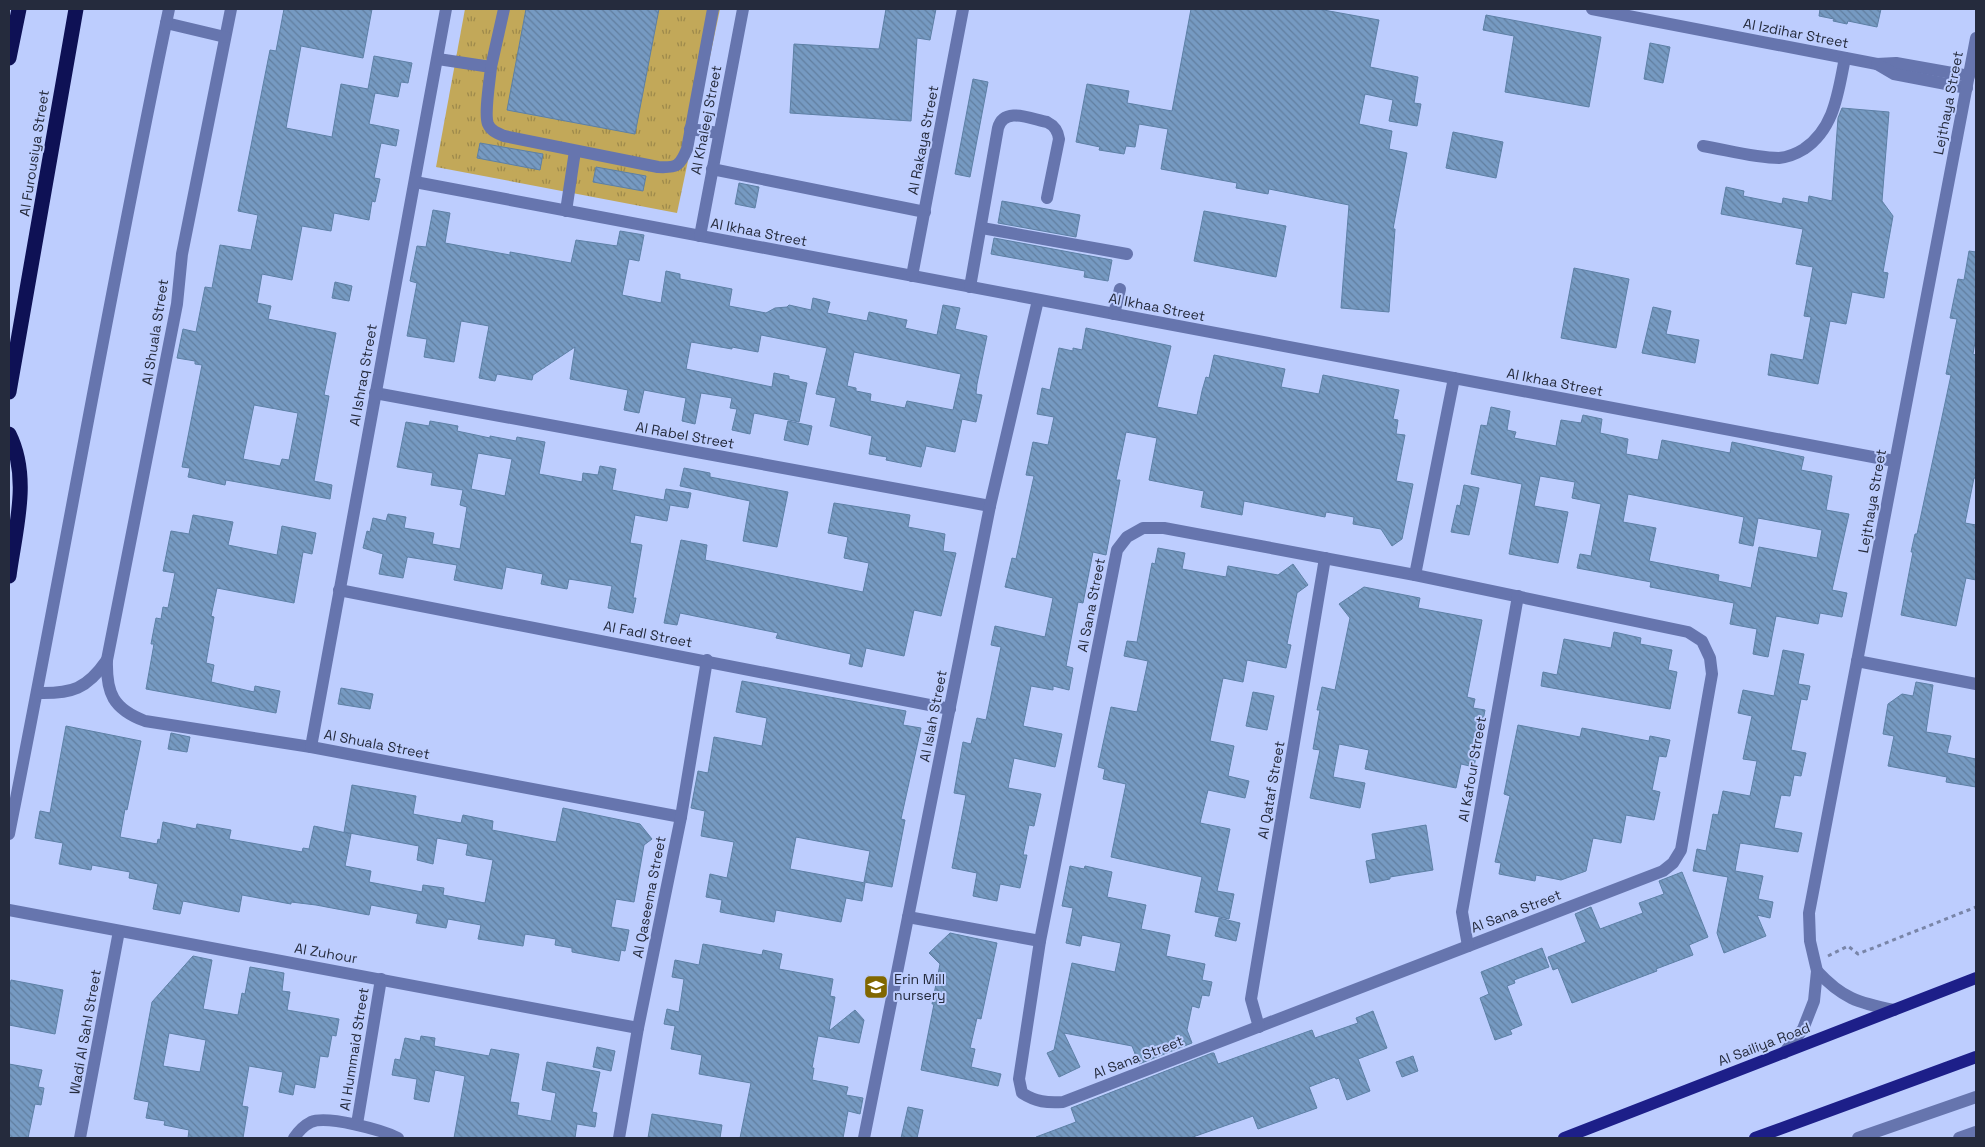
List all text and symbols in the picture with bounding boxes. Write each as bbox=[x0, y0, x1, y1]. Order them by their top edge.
street label: Al Izdihar Street bbox=[1742, 14, 1850, 52]
street label: Lejthaya Street bbox=[1929, 50, 1967, 156]
street label: Al Khaleej Street bbox=[687, 64, 725, 176]
street label: Al Rakaya Street bbox=[904, 84, 942, 196]
street label: Al Furousiya Street bbox=[15, 88, 53, 218]
street label: Al Ikhaa Street bbox=[709, 214, 809, 250]
street label: Al Shuala Street bbox=[138, 278, 172, 386]
street label: Al Ikhaa Street bbox=[1107, 289, 1207, 325]
street label: Al Ishraq Street bbox=[345, 322, 381, 428]
street label: Al Ikhaa Street bbox=[1505, 364, 1605, 400]
street label: Al Rabel Street bbox=[634, 417, 736, 453]
street label: Lejthaya Street bbox=[1854, 448, 1890, 554]
street label: Al Sana Street bbox=[1073, 556, 1109, 654]
street label: Al Fadl Street bbox=[602, 617, 694, 651]
street label: Al Islah Street bbox=[915, 669, 951, 763]
street label: Al Kafour Street bbox=[1454, 715, 1490, 823]
street label: Al Shuala Street bbox=[323, 725, 431, 763]
street label: Al Qataf Street bbox=[1254, 739, 1288, 841]
street label: Al Qaseema Street bbox=[628, 835, 670, 959]
street label: Al Sana Street bbox=[1468, 885, 1564, 937]
street label: Al Zuhour bbox=[293, 939, 359, 967]
street label: Wadi Al Sahl Street bbox=[65, 968, 105, 1096]
place label: Erin Mill nursery bbox=[894, 970, 946, 1004]
school or university icon: Erin Mill nursery bbox=[863, 974, 889, 1000]
street label: Al Hummaid Street bbox=[335, 986, 373, 1112]
street label: Al Sailiya Road bbox=[1715, 1018, 1813, 1070]
street label: Al Sana Street bbox=[1090, 1031, 1186, 1083]

